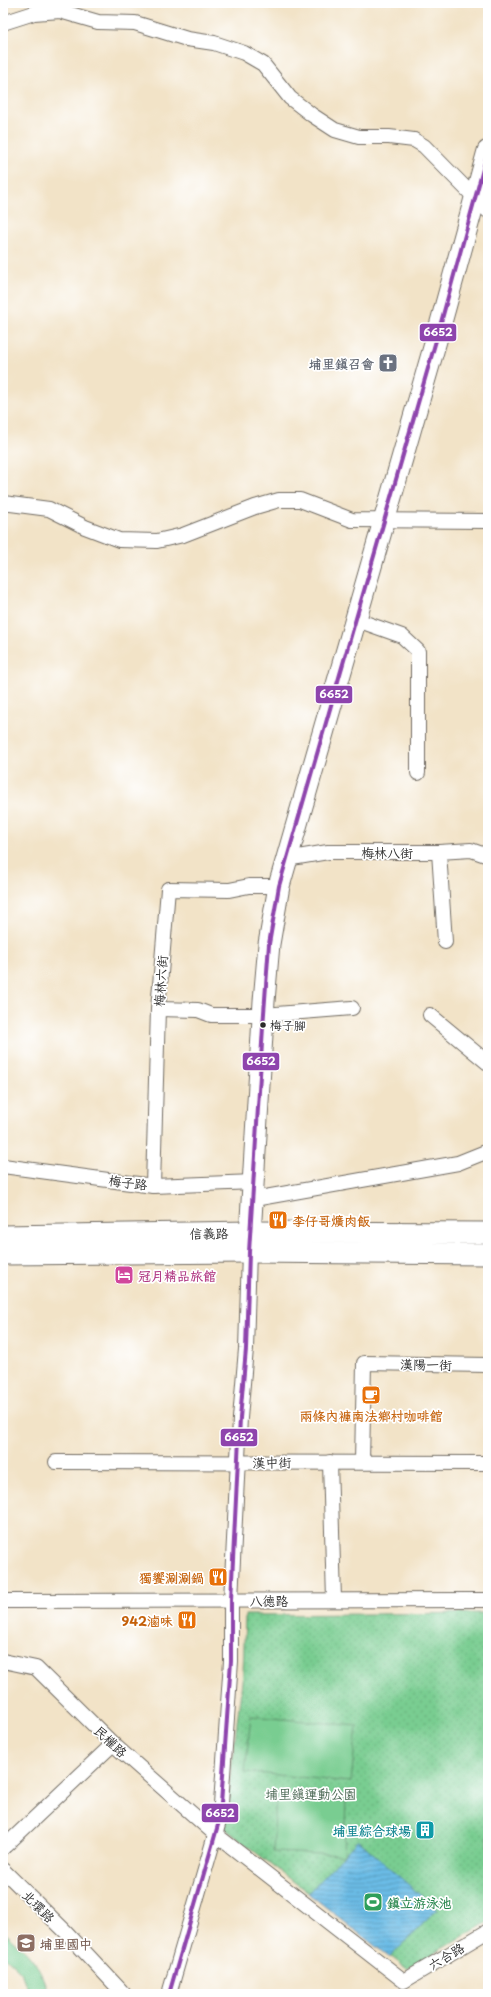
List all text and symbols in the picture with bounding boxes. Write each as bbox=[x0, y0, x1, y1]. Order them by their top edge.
line badge: 6652 bbox=[419, 323, 457, 342]
text: 6652 bbox=[423, 323, 453, 340]
church icon: 埔里鎮召會 bbox=[377, 352, 399, 374]
place label: 埔里鎮召會 bbox=[309, 354, 374, 373]
line badge: 6652 bbox=[315, 685, 353, 704]
text: 6652 bbox=[319, 685, 349, 702]
street label: 梅林八街 bbox=[361, 843, 413, 862]
street label: 梅林六街 bbox=[149, 954, 171, 1008]
place label: 梅子腳 bbox=[270, 1016, 306, 1034]
marker: 梅子腳 bbox=[258, 1020, 268, 1030]
line badge: 6652 bbox=[242, 1052, 280, 1071]
text: 6652 bbox=[246, 1052, 276, 1069]
street label: 梅子路 bbox=[107, 1170, 149, 1194]
restaurant icon: 李仔哥爌肉飯 bbox=[267, 1209, 289, 1231]
place label: 李仔哥爌肉飯 bbox=[292, 1211, 371, 1230]
street label: 信義路 bbox=[189, 1223, 229, 1243]
hotel icon: 冠月精品旅館 bbox=[113, 1264, 135, 1286]
place label: 冠月精品旅館 bbox=[138, 1266, 216, 1285]
street label: 漢陽一街 bbox=[400, 1354, 452, 1374]
cafe icon: 兩條內褲南法鄉村咖啡館 bbox=[360, 1384, 382, 1406]
place label: 兩條內褲南法鄉村咖啡館 bbox=[299, 1406, 443, 1425]
line badge: 6652 bbox=[220, 1428, 258, 1447]
text: 6652 bbox=[224, 1428, 254, 1445]
street label: 漢中街 bbox=[252, 1452, 292, 1472]
restaurant icon: 獨饗涮涮鍋 bbox=[207, 1566, 229, 1588]
place label: 獨饗涮涮鍋 bbox=[139, 1568, 204, 1587]
street label: 八德路 bbox=[249, 1591, 289, 1610]
restaurant icon: 942滷味 bbox=[176, 1609, 198, 1631]
place label: 942滷味 bbox=[122, 1611, 173, 1630]
street label: 民權路 bbox=[90, 1721, 132, 1761]
park label: 埔里鎮運動公園 bbox=[265, 1784, 357, 1803]
line badge: 6652 bbox=[201, 1803, 239, 1823]
text: 6652 bbox=[205, 1804, 235, 1821]
building icon: 埔里綜合球場 bbox=[414, 1819, 436, 1841]
place label: 埔里綜合球場 bbox=[333, 1821, 411, 1840]
street label: 北環路 bbox=[18, 1885, 60, 1927]
sports icon: 鎮立游泳池 bbox=[362, 1891, 384, 1913]
place label: 鎮立游泳池 bbox=[387, 1893, 452, 1912]
school or university icon: 埔里國中 bbox=[15, 1932, 37, 1954]
place label: 埔里國中 bbox=[40, 1934, 92, 1953]
street label: 六合路 bbox=[424, 1938, 468, 1974]

